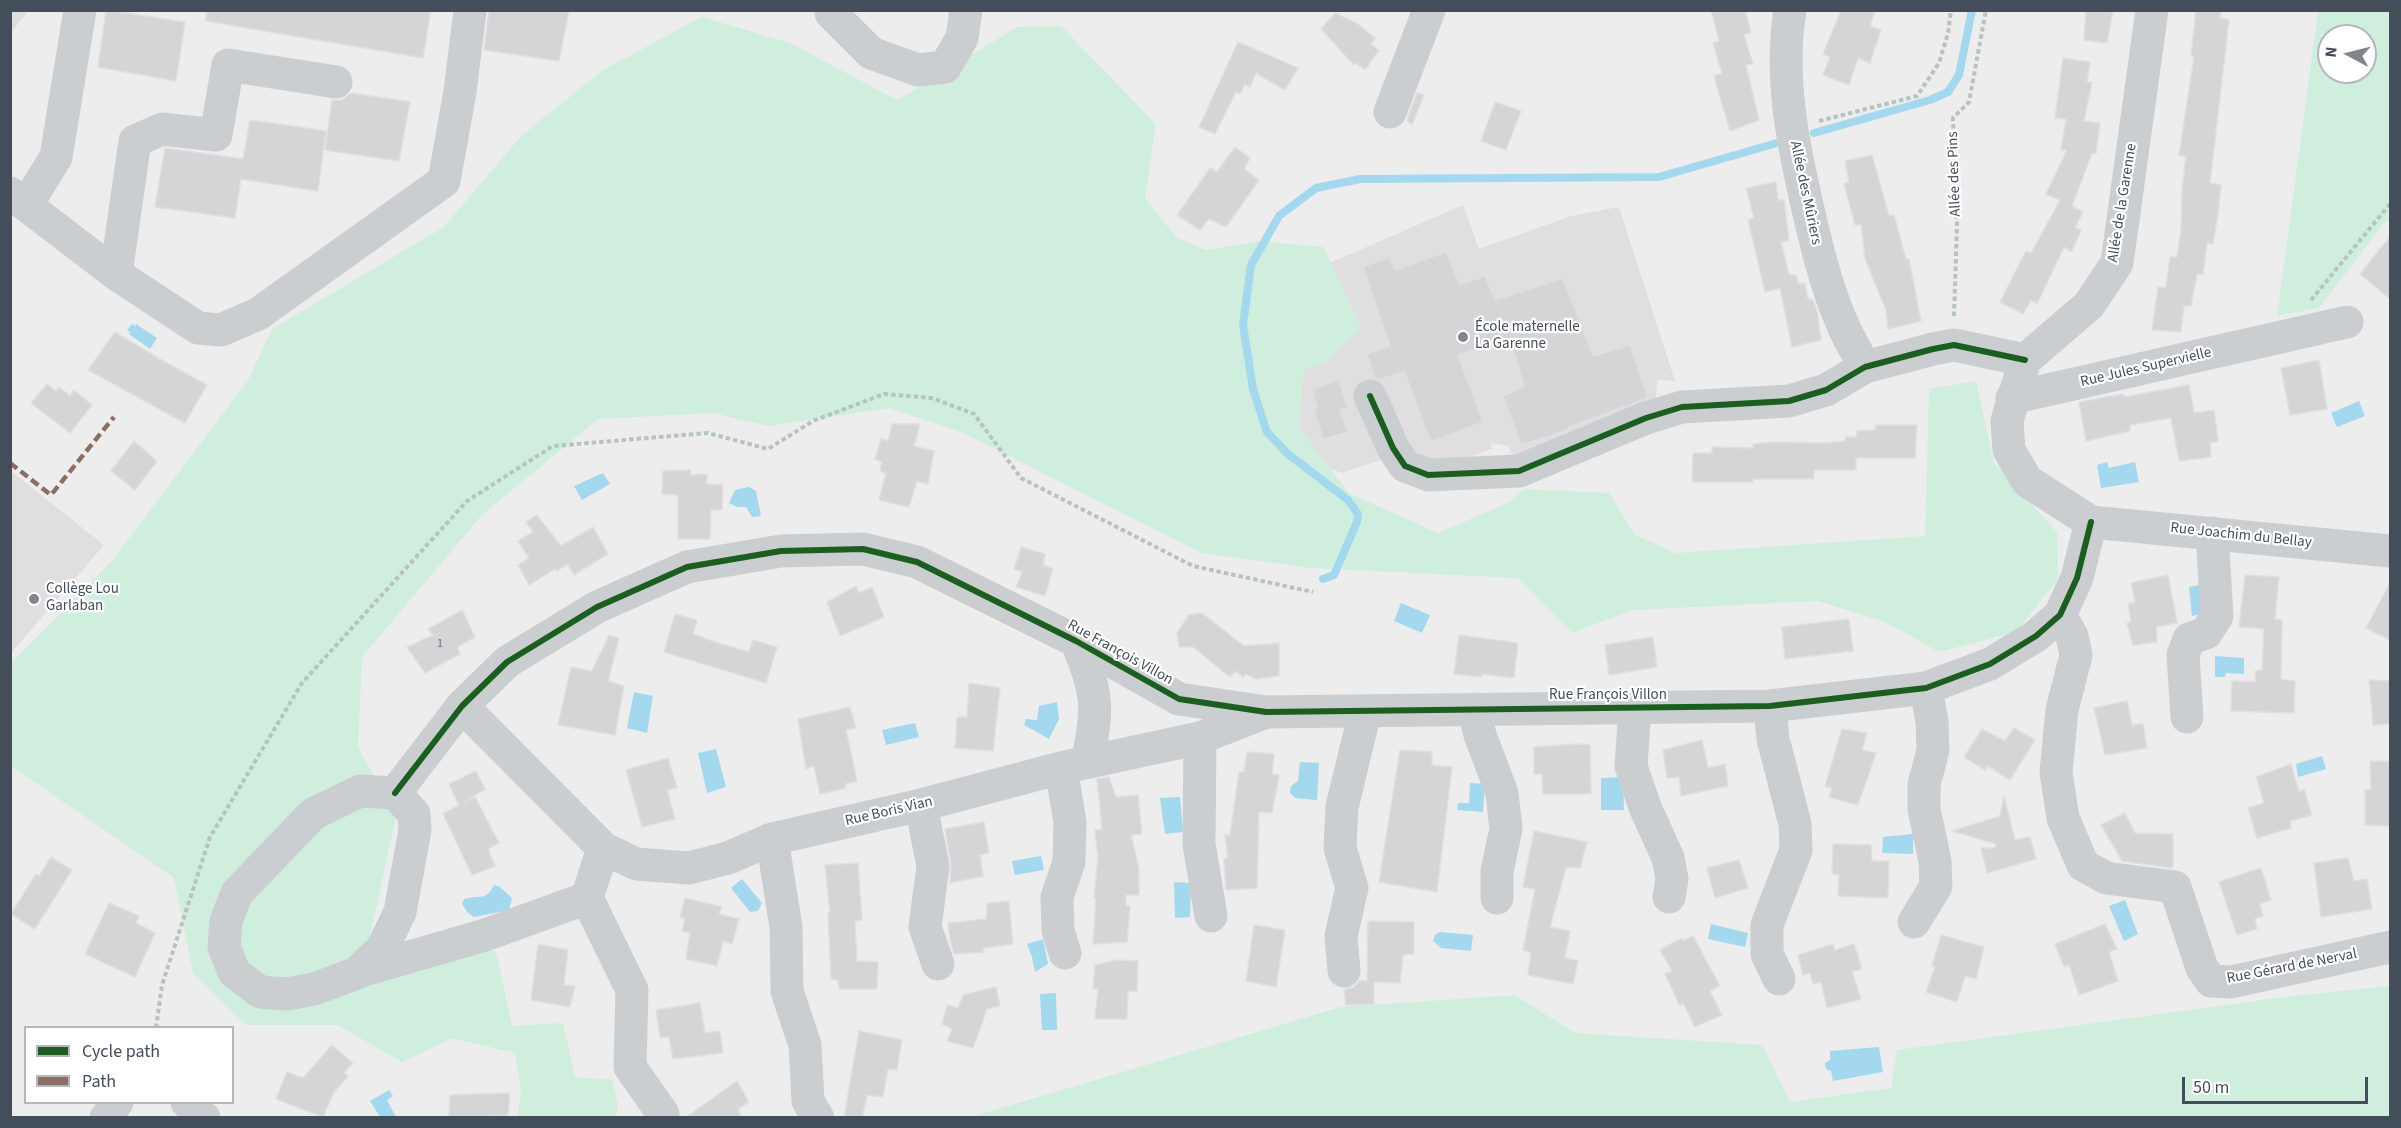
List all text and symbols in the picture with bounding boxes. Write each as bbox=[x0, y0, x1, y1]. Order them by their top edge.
north arrow bbox=[2317, 24, 2377, 84]
text: N bbox=[2320, 45, 2343, 59]
street label: Allée des Pins bbox=[1945, 131, 1965, 217]
street label: Allée des Mûriers bbox=[1785, 140, 1825, 246]
street label: Allée de la Garenne bbox=[2105, 142, 2141, 264]
place label: École maternelle La Garenne bbox=[1475, 319, 1580, 354]
marker: École maternelle La Garenne bbox=[1456, 330, 1470, 344]
street label: Rue Jules Supervielle bbox=[2079, 344, 2213, 392]
street label: Rue Joachim du Bellay bbox=[2170, 520, 2312, 552]
place label: Collège Lou Garlaban bbox=[46, 581, 119, 616]
marker: Collège Lou Garlaban bbox=[27, 592, 41, 606]
street label: Rue François Villon bbox=[1064, 617, 1176, 689]
house number: 1 bbox=[437, 637, 443, 651]
street label: Rue François Villon bbox=[1549, 687, 1667, 705]
street label: Rue Boris Vian bbox=[843, 793, 935, 831]
street label: Rue Gérard de Nerval bbox=[2225, 946, 2359, 988]
legend bbox=[24, 1026, 234, 1104]
text: Cycle path bbox=[82, 1039, 160, 1064]
scale bar bbox=[2185, 1065, 2371, 1103]
text: Path bbox=[82, 1069, 116, 1094]
text: 50 m bbox=[2193, 1075, 2229, 1100]

